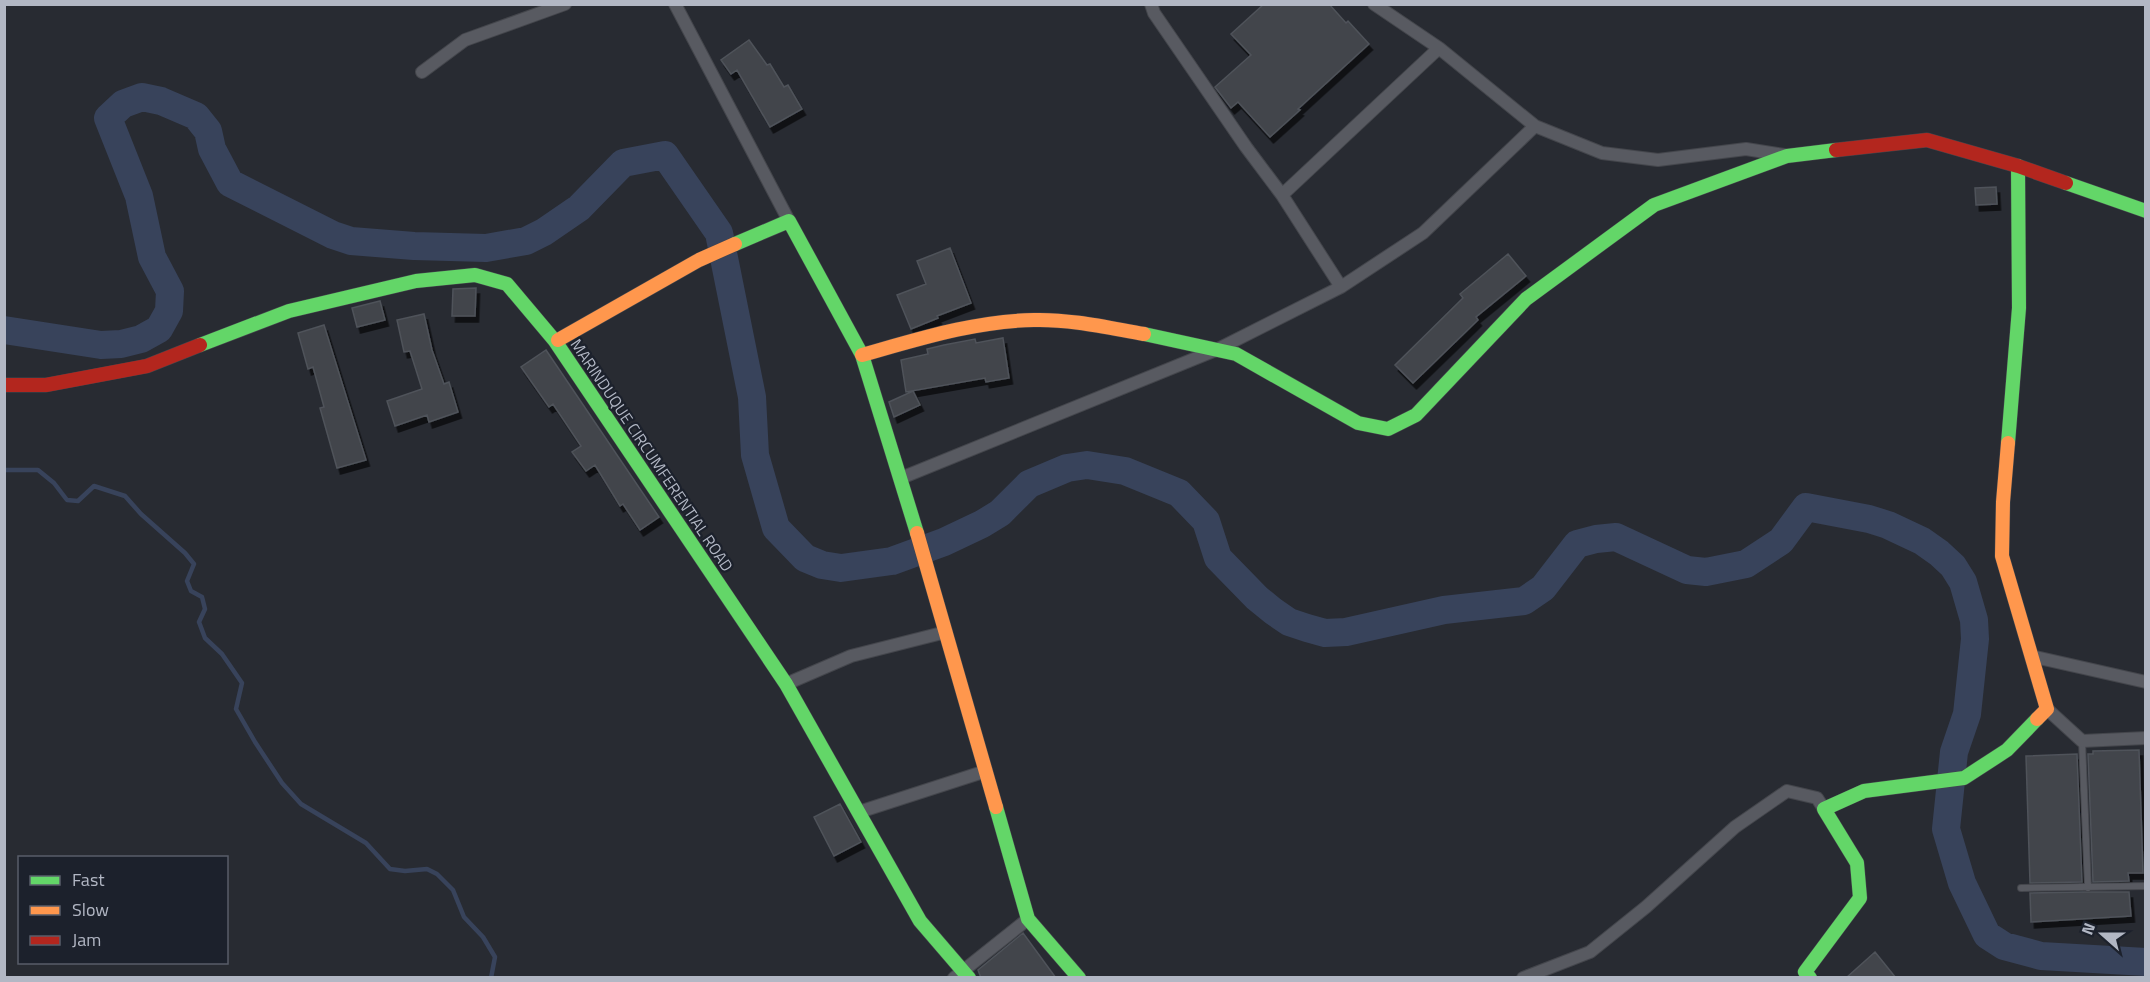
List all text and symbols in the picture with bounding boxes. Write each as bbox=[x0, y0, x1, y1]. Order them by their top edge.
street label: MARINDUQUE CIRCUMFERENTIAL ROAD bbox=[565, 334, 739, 576]
legend bbox=[18, 856, 228, 964]
text: Fast bbox=[72, 866, 105, 893]
text: Slow bbox=[72, 896, 109, 923]
north arrow bbox=[2072, 904, 2132, 964]
text: N bbox=[2075, 919, 2101, 938]
text: Jam bbox=[72, 926, 101, 953]

